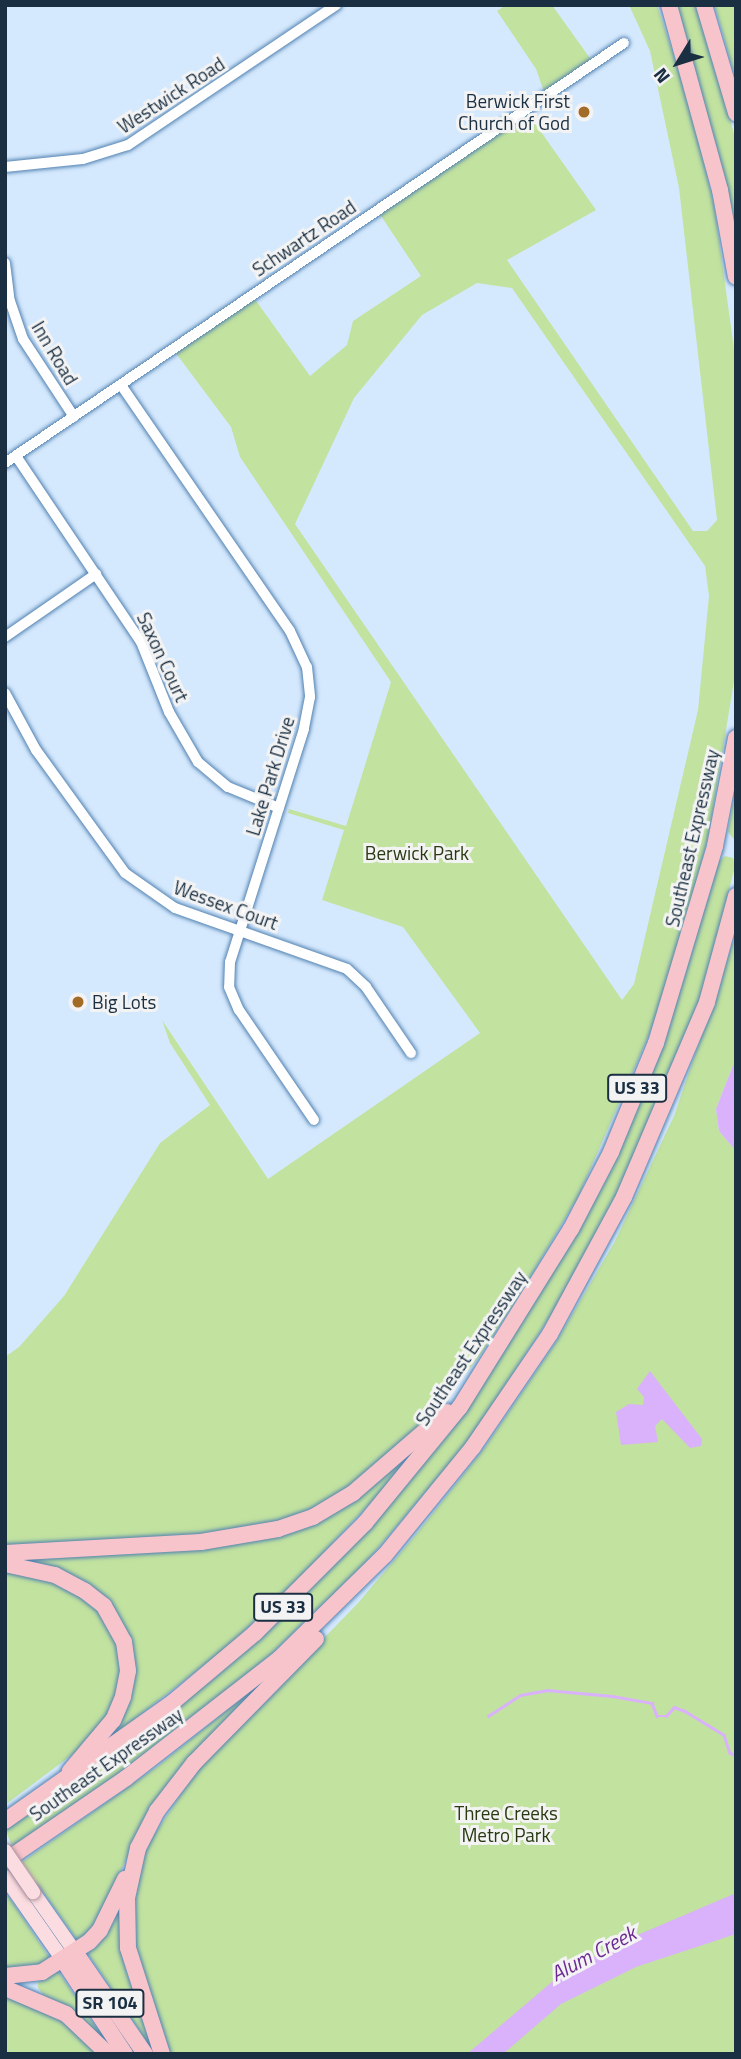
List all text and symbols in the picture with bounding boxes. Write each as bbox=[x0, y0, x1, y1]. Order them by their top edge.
north arrow bbox=[643, 28, 713, 98]
street label: Westwick Road bbox=[113, 52, 229, 138]
text: N bbox=[646, 62, 677, 90]
place label: Berwick First Church of God bbox=[458, 90, 570, 134]
marker: Berwick First Church of God bbox=[576, 104, 592, 120]
street label: Schwartz Road bbox=[248, 195, 360, 281]
street label: Inn Road bbox=[27, 317, 83, 389]
street label: Saxon Court bbox=[132, 609, 194, 705]
street label: Lake Park Drive bbox=[241, 714, 299, 838]
street label: Southeast Expressway bbox=[660, 747, 724, 929]
park label: Berwick Park bbox=[365, 842, 469, 864]
street label: Wessex Court bbox=[171, 876, 281, 934]
place label: Big Lots bbox=[92, 991, 156, 1013]
marker: Big Lots bbox=[70, 994, 86, 1010]
road number: US 33 bbox=[606, 1073, 668, 1102]
street label: Southeast Expressway bbox=[411, 1266, 531, 1430]
road number: US 33 bbox=[252, 1592, 314, 1622]
street label: Southeast Expressway bbox=[25, 1703, 187, 1825]
park label: Three Creeks Metro Park bbox=[454, 1802, 558, 1846]
water label: Alum Creek bbox=[546, 1920, 640, 1986]
road number: SR 104 bbox=[75, 1989, 145, 2018]

